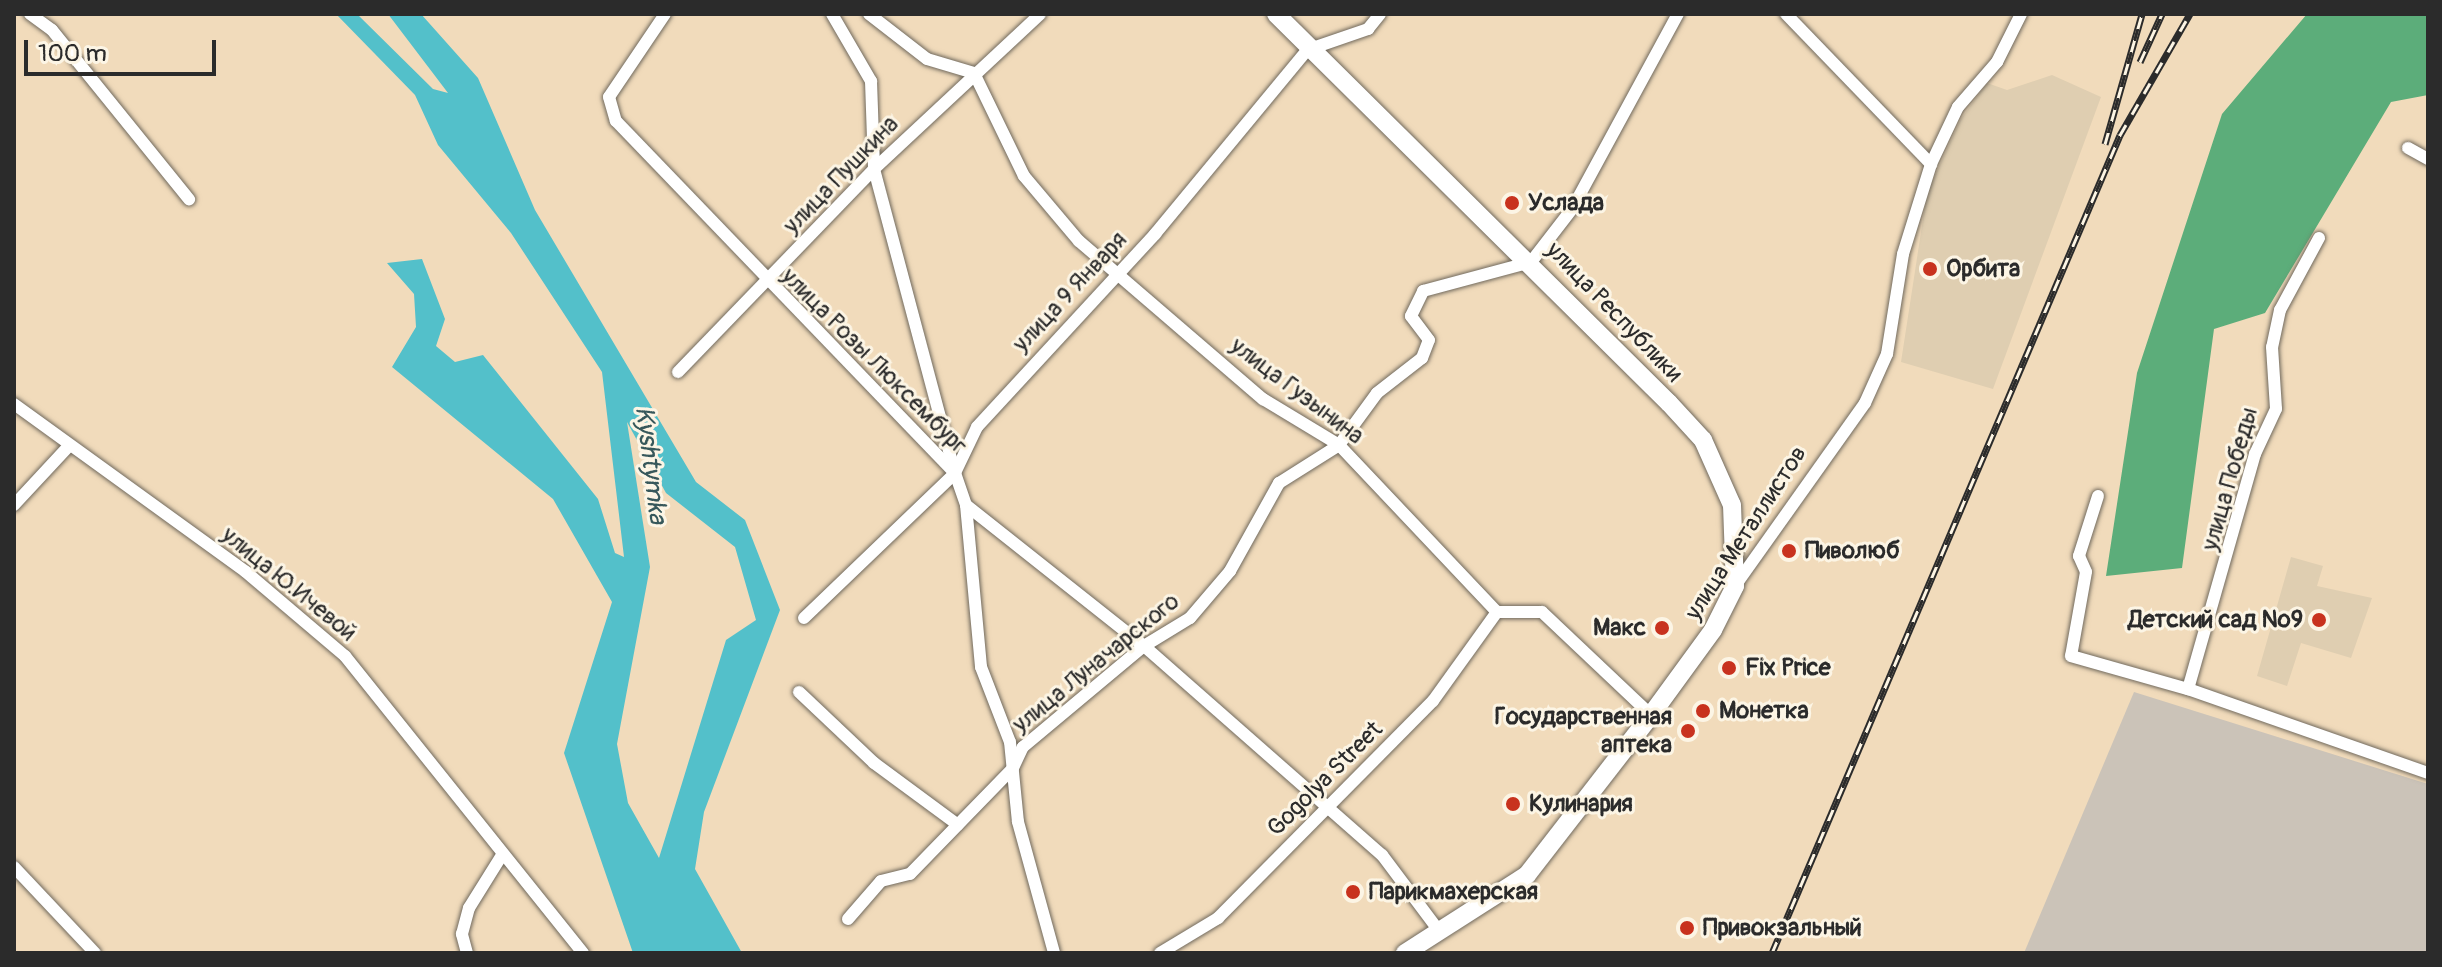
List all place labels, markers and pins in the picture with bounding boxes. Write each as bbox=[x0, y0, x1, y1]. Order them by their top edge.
place label: Услада bbox=[1528, 189, 1604, 217]
marker: Услада bbox=[1503, 194, 1521, 212]
place label: Орбита bbox=[1946, 255, 2020, 283]
marker: Орбита bbox=[1921, 260, 1939, 278]
place label: Пиволюб bbox=[1805, 537, 1900, 565]
marker: Пиволюб bbox=[1780, 542, 1798, 560]
place label: Детский сад №9 bbox=[2128, 606, 2303, 634]
marker: Детский сад №9 bbox=[2310, 611, 2328, 629]
place label: Макс bbox=[1593, 614, 1646, 642]
marker: Макс bbox=[1653, 619, 1671, 637]
place label: Fix Price bbox=[1745, 654, 1831, 682]
marker: Fix Price bbox=[1720, 659, 1738, 677]
place label: Монетка bbox=[1719, 697, 1809, 725]
marker: Монетка bbox=[1694, 702, 1712, 720]
place label: Государственная аптека bbox=[1495, 703, 1672, 759]
marker: Государственная аптека bbox=[1679, 722, 1697, 740]
place label: Кулинария bbox=[1529, 790, 1633, 818]
marker: Кулинария bbox=[1504, 795, 1522, 813]
place label: Парикмахерская bbox=[1369, 878, 1538, 906]
marker: Парикмахерская bbox=[1344, 883, 1362, 901]
place label: Привокзальный bbox=[1703, 914, 1862, 942]
marker: Привокзальный bbox=[1678, 919, 1696, 937]

